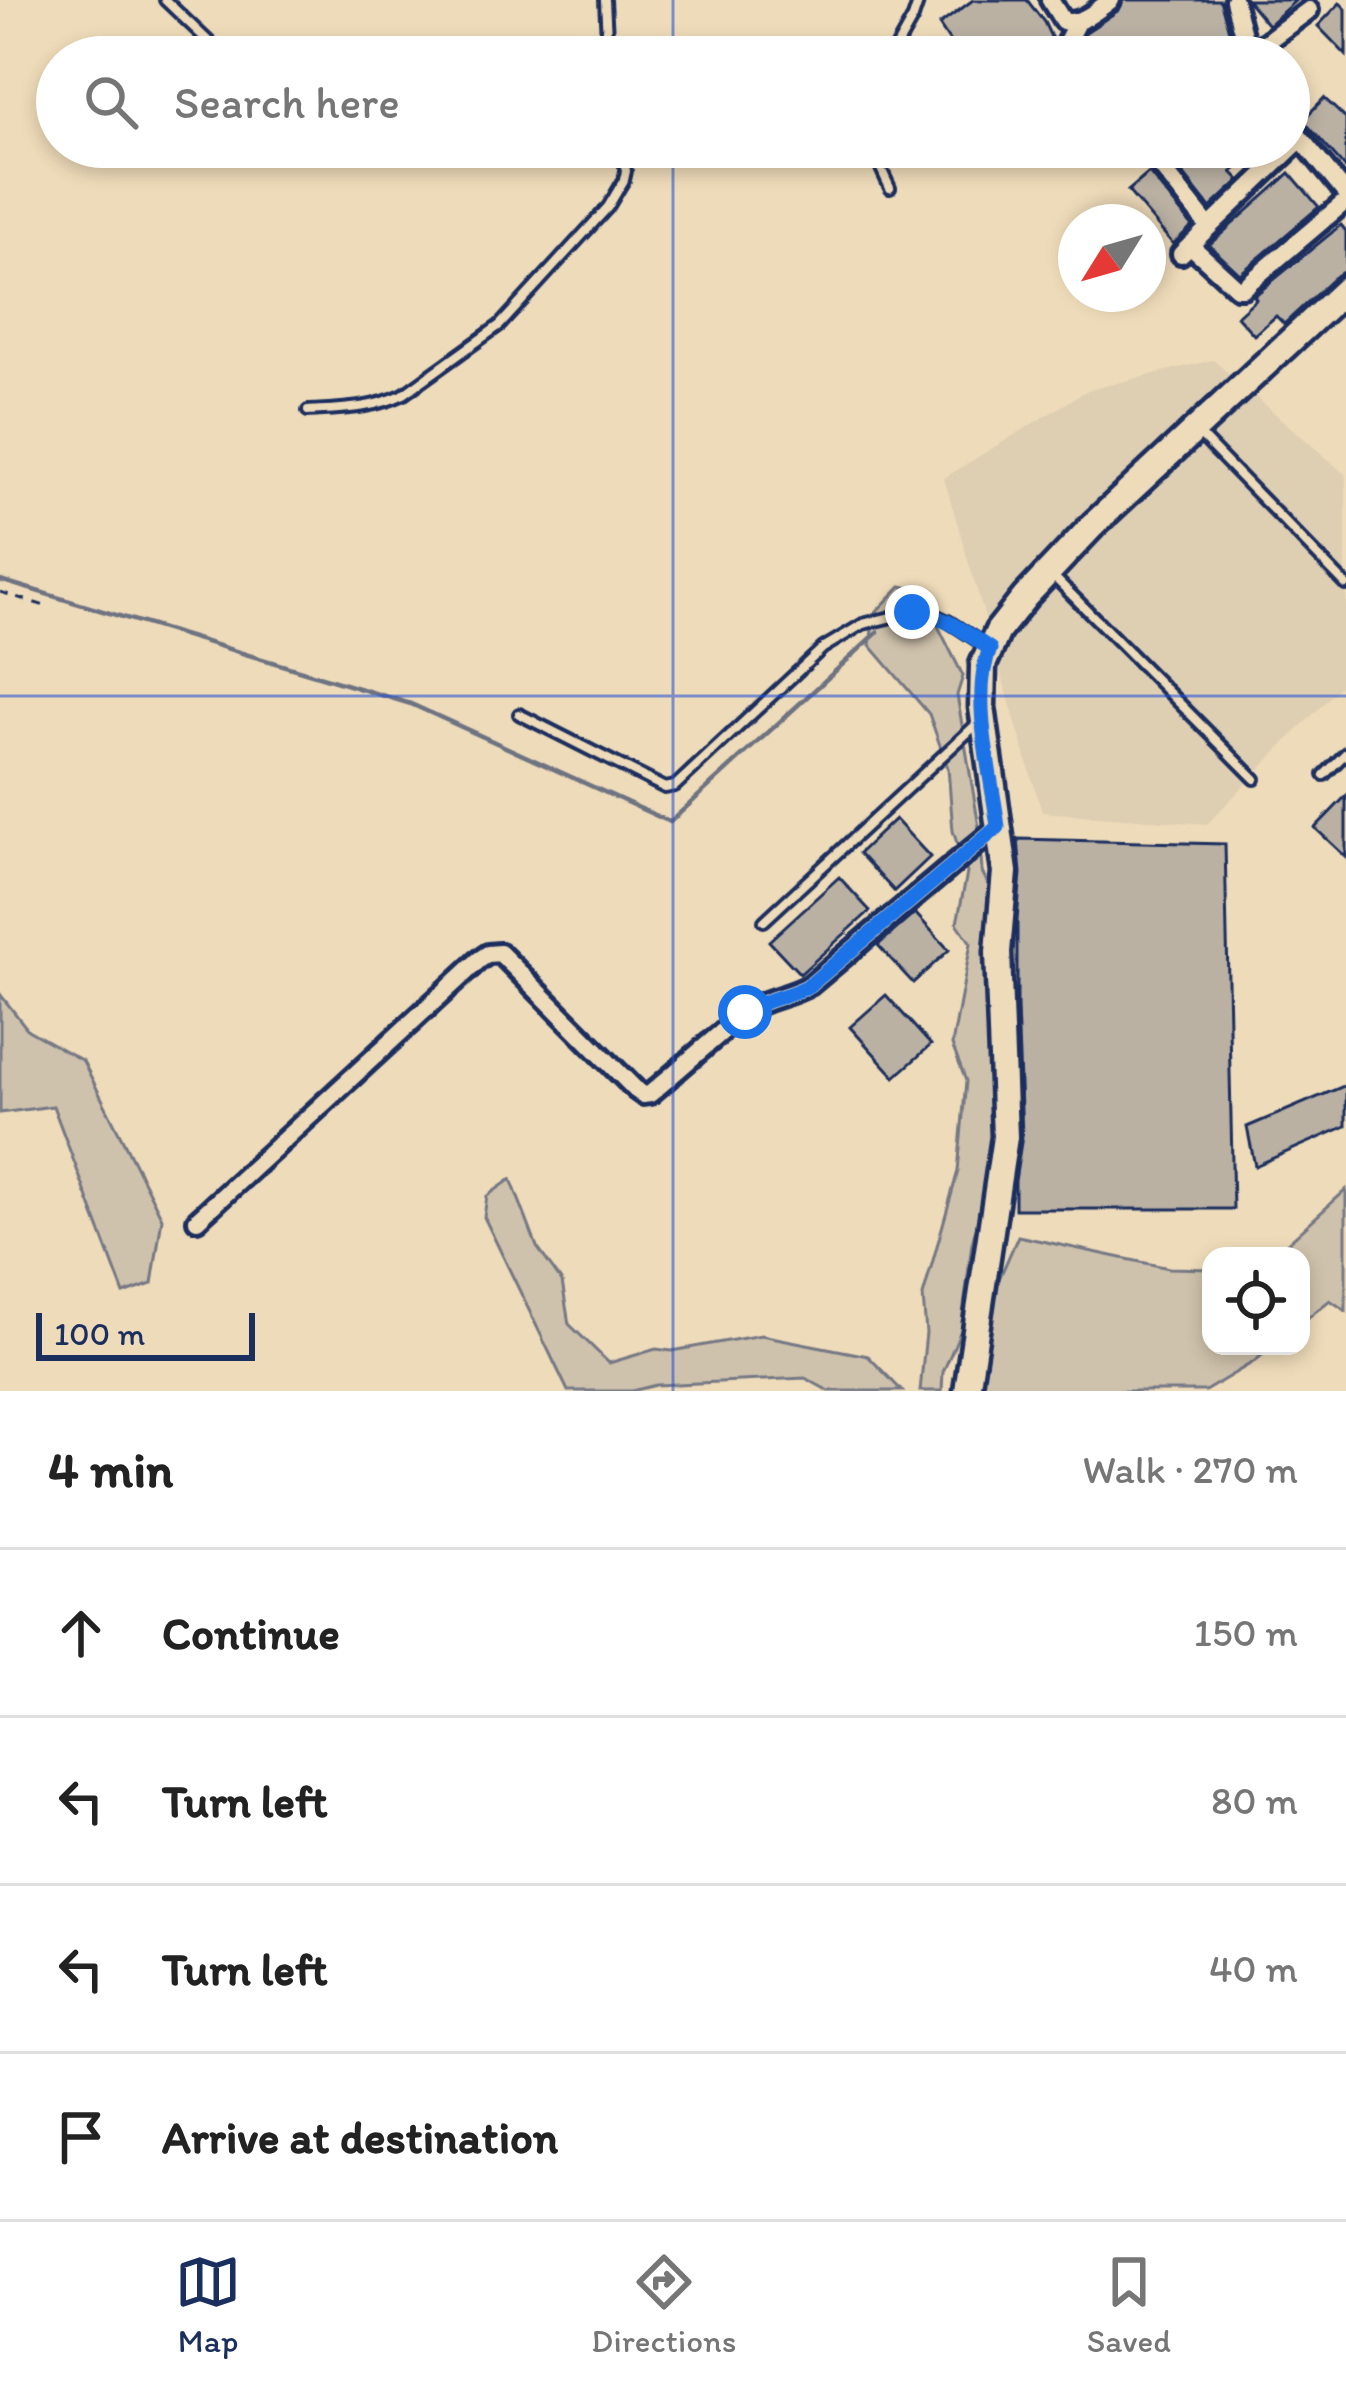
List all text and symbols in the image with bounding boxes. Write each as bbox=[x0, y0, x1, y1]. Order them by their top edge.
search box bbox=[36, 36, 1310, 168]
icon: search bbox=[78, 69, 144, 135]
text: Search here bbox=[174, 75, 400, 129]
north arrow bbox=[1058, 204, 1166, 312]
route end bbox=[885, 585, 939, 639]
route start bbox=[718, 985, 772, 1039]
map controls bbox=[1202, 1247, 1310, 1355]
button: locate bbox=[1202, 1247, 1310, 1355]
scale bar bbox=[36, 1307, 255, 1360]
text: 100 m bbox=[54, 1314, 145, 1353]
text: 4 min bbox=[48, 1439, 173, 1500]
text: Walk · 270 m bbox=[1082, 1446, 1298, 1493]
icon: ahead bbox=[48, 1600, 114, 1666]
text: Continue bbox=[162, 1606, 340, 1660]
text: 150 m bbox=[1194, 1609, 1298, 1656]
icon: left bbox=[48, 1768, 114, 1834]
text: Turn left bbox=[162, 1774, 328, 1828]
text: 80 m bbox=[1211, 1777, 1298, 1824]
icon: left bbox=[48, 1936, 114, 2002]
text: Turn left bbox=[162, 1942, 328, 1996]
text: 40 m bbox=[1209, 1945, 1298, 1992]
icon: arrive bbox=[48, 2104, 114, 2170]
text: Arrive at destination bbox=[162, 2110, 558, 2164]
tab: Map bbox=[175, 2249, 241, 2360]
tab: Directions bbox=[591, 2249, 736, 2360]
tab: Saved bbox=[1087, 2249, 1171, 2360]

